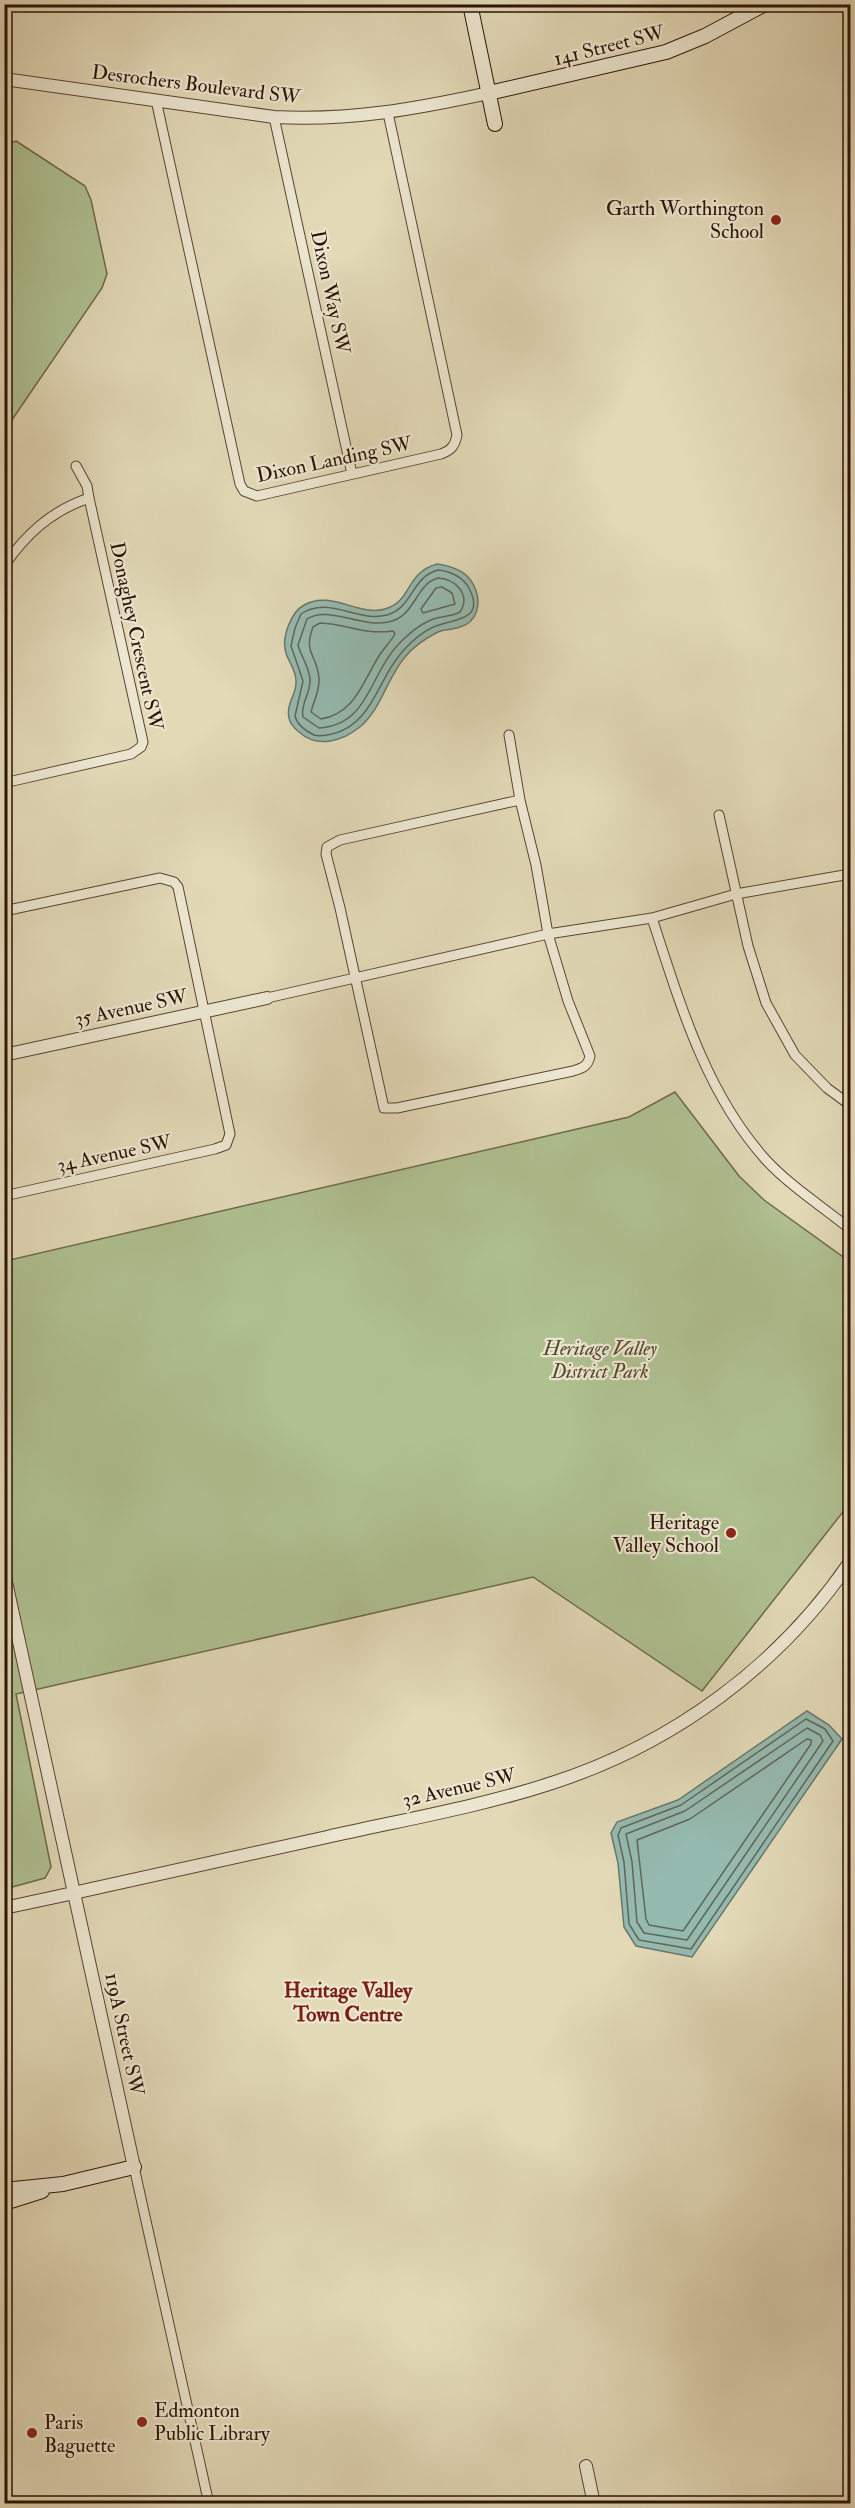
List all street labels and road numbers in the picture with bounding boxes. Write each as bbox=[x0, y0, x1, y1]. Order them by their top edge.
street label: 141 Street SW bbox=[551, 20, 668, 71]
street label: Desrochers Boulevard SW bbox=[90, 59, 302, 110]
street label: Dixon Way SW bbox=[305, 228, 356, 357]
street label: Dixon Landing SW bbox=[254, 431, 415, 488]
street label: Donaghey Crescent SW bbox=[104, 540, 169, 733]
street label: 35 Avenue SW bbox=[73, 983, 190, 1032]
street label: 34 Avenue SW bbox=[55, 1129, 174, 1178]
street label: 32 Avenue SW bbox=[400, 1762, 519, 1813]
street label: 119A Street SW bbox=[99, 1970, 150, 2099]

